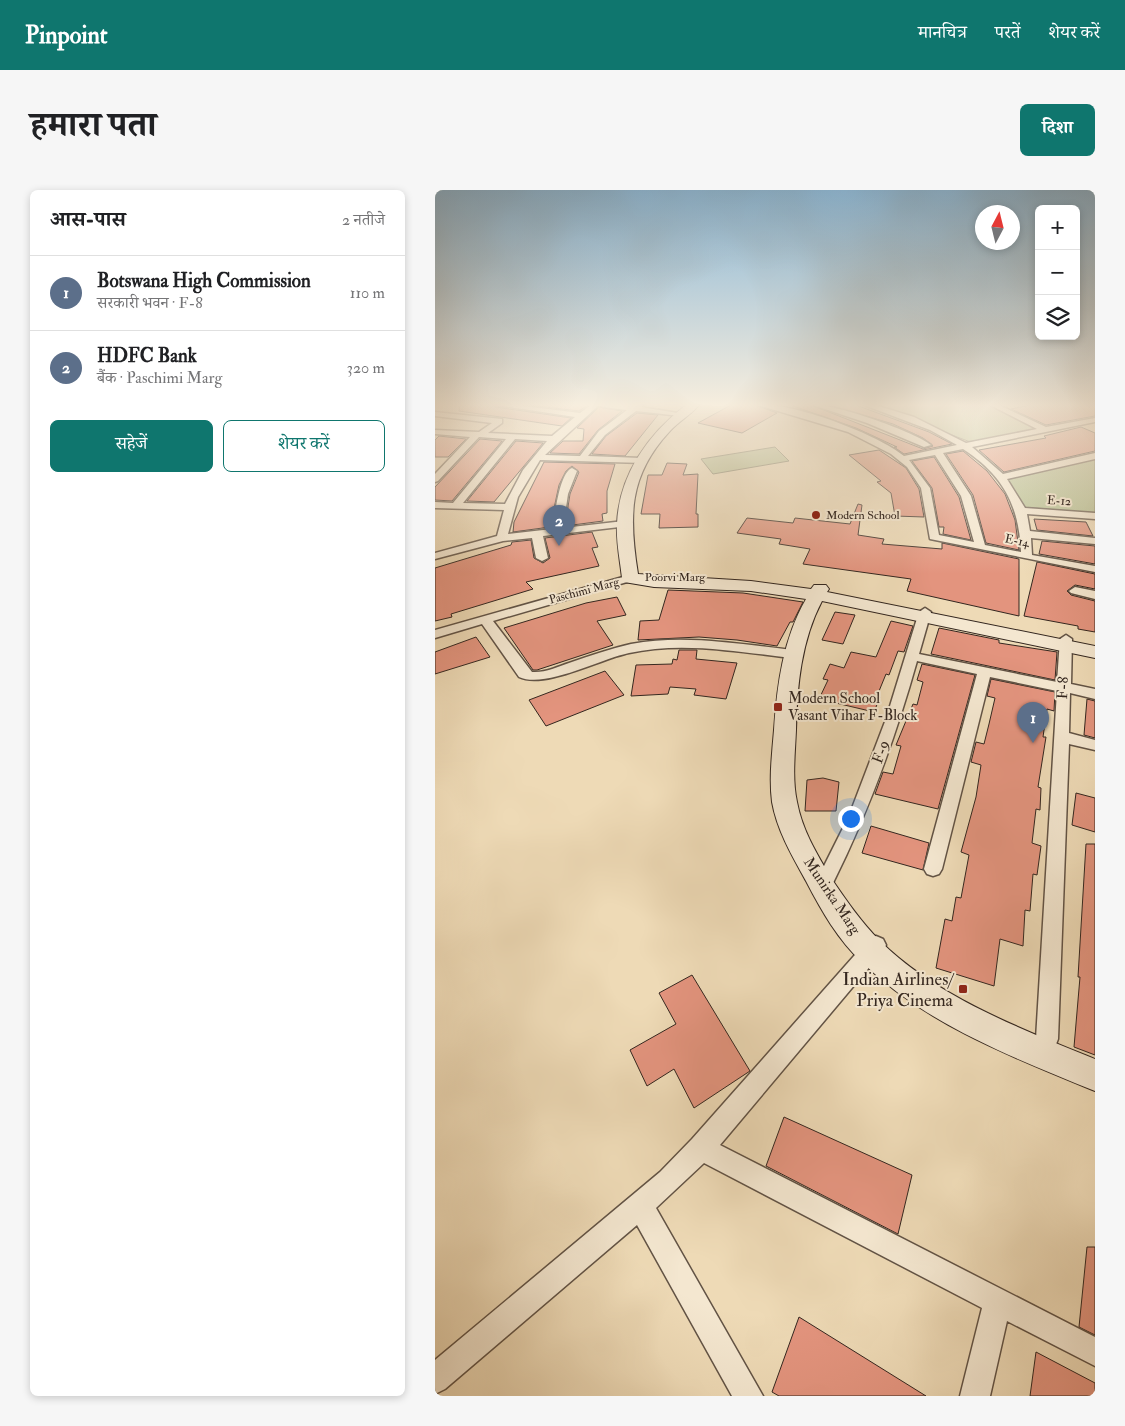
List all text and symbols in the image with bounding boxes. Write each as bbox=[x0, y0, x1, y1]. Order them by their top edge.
text: Pinpoint bbox=[25, 20, 108, 51]
text: मानचित्र bbox=[918, 21, 967, 44]
text: परतें bbox=[995, 21, 1021, 44]
text: शेयर करें bbox=[1049, 21, 1100, 44]
text: हमारा पता bbox=[30, 103, 156, 147]
button: दिशा bbox=[1020, 104, 1095, 156]
north arrow bbox=[975, 205, 1020, 250]
map controls bbox=[1035, 205, 1080, 340]
button: + bbox=[1035, 205, 1080, 250]
text: आस-पास bbox=[50, 206, 126, 233]
text: 2 नतीजे bbox=[342, 210, 385, 230]
button: − bbox=[1035, 250, 1080, 295]
text: Botswana High Commission bbox=[97, 269, 311, 293]
text: 1 bbox=[63, 283, 69, 303]
text: 110 m bbox=[350, 283, 385, 303]
text: सरकारी भवन · F-8 bbox=[97, 293, 203, 313]
button: layers bbox=[1035, 295, 1080, 340]
text: HDFC Bank bbox=[97, 344, 197, 368]
text: 2 bbox=[62, 358, 70, 378]
text: 320 m bbox=[347, 358, 385, 378]
text: बैंक · Paschimi Marg bbox=[97, 368, 222, 388]
button: सहेजें bbox=[50, 420, 213, 472]
button: शेयर करें bbox=[223, 420, 385, 472]
street label: E-12 bbox=[1046, 493, 1072, 509]
pin: 2 bbox=[543, 505, 575, 546]
place label: Modern School bbox=[826, 508, 900, 523]
marker: Modern School bbox=[810, 509, 822, 521]
street label: E-14 bbox=[1003, 531, 1031, 551]
street label: Poorvi Marg bbox=[645, 570, 706, 585]
street label: Paschimi Marg bbox=[547, 574, 622, 608]
street label: F-8 bbox=[1053, 676, 1073, 700]
place label: Modern School Vasant Vihar F-Block bbox=[788, 689, 918, 725]
marker: Modern School Vasant Vihar F-Block bbox=[772, 701, 784, 713]
pin: 1 bbox=[1017, 702, 1049, 743]
street label: F-9 bbox=[868, 738, 894, 766]
your location bbox=[838, 806, 864, 832]
street label: Munirka Marg bbox=[799, 854, 865, 939]
place label: Indian Airlines/ Priya Cinema bbox=[842, 968, 955, 1012]
marker: Indian Airlines/ Priya Cinema bbox=[957, 983, 969, 995]

